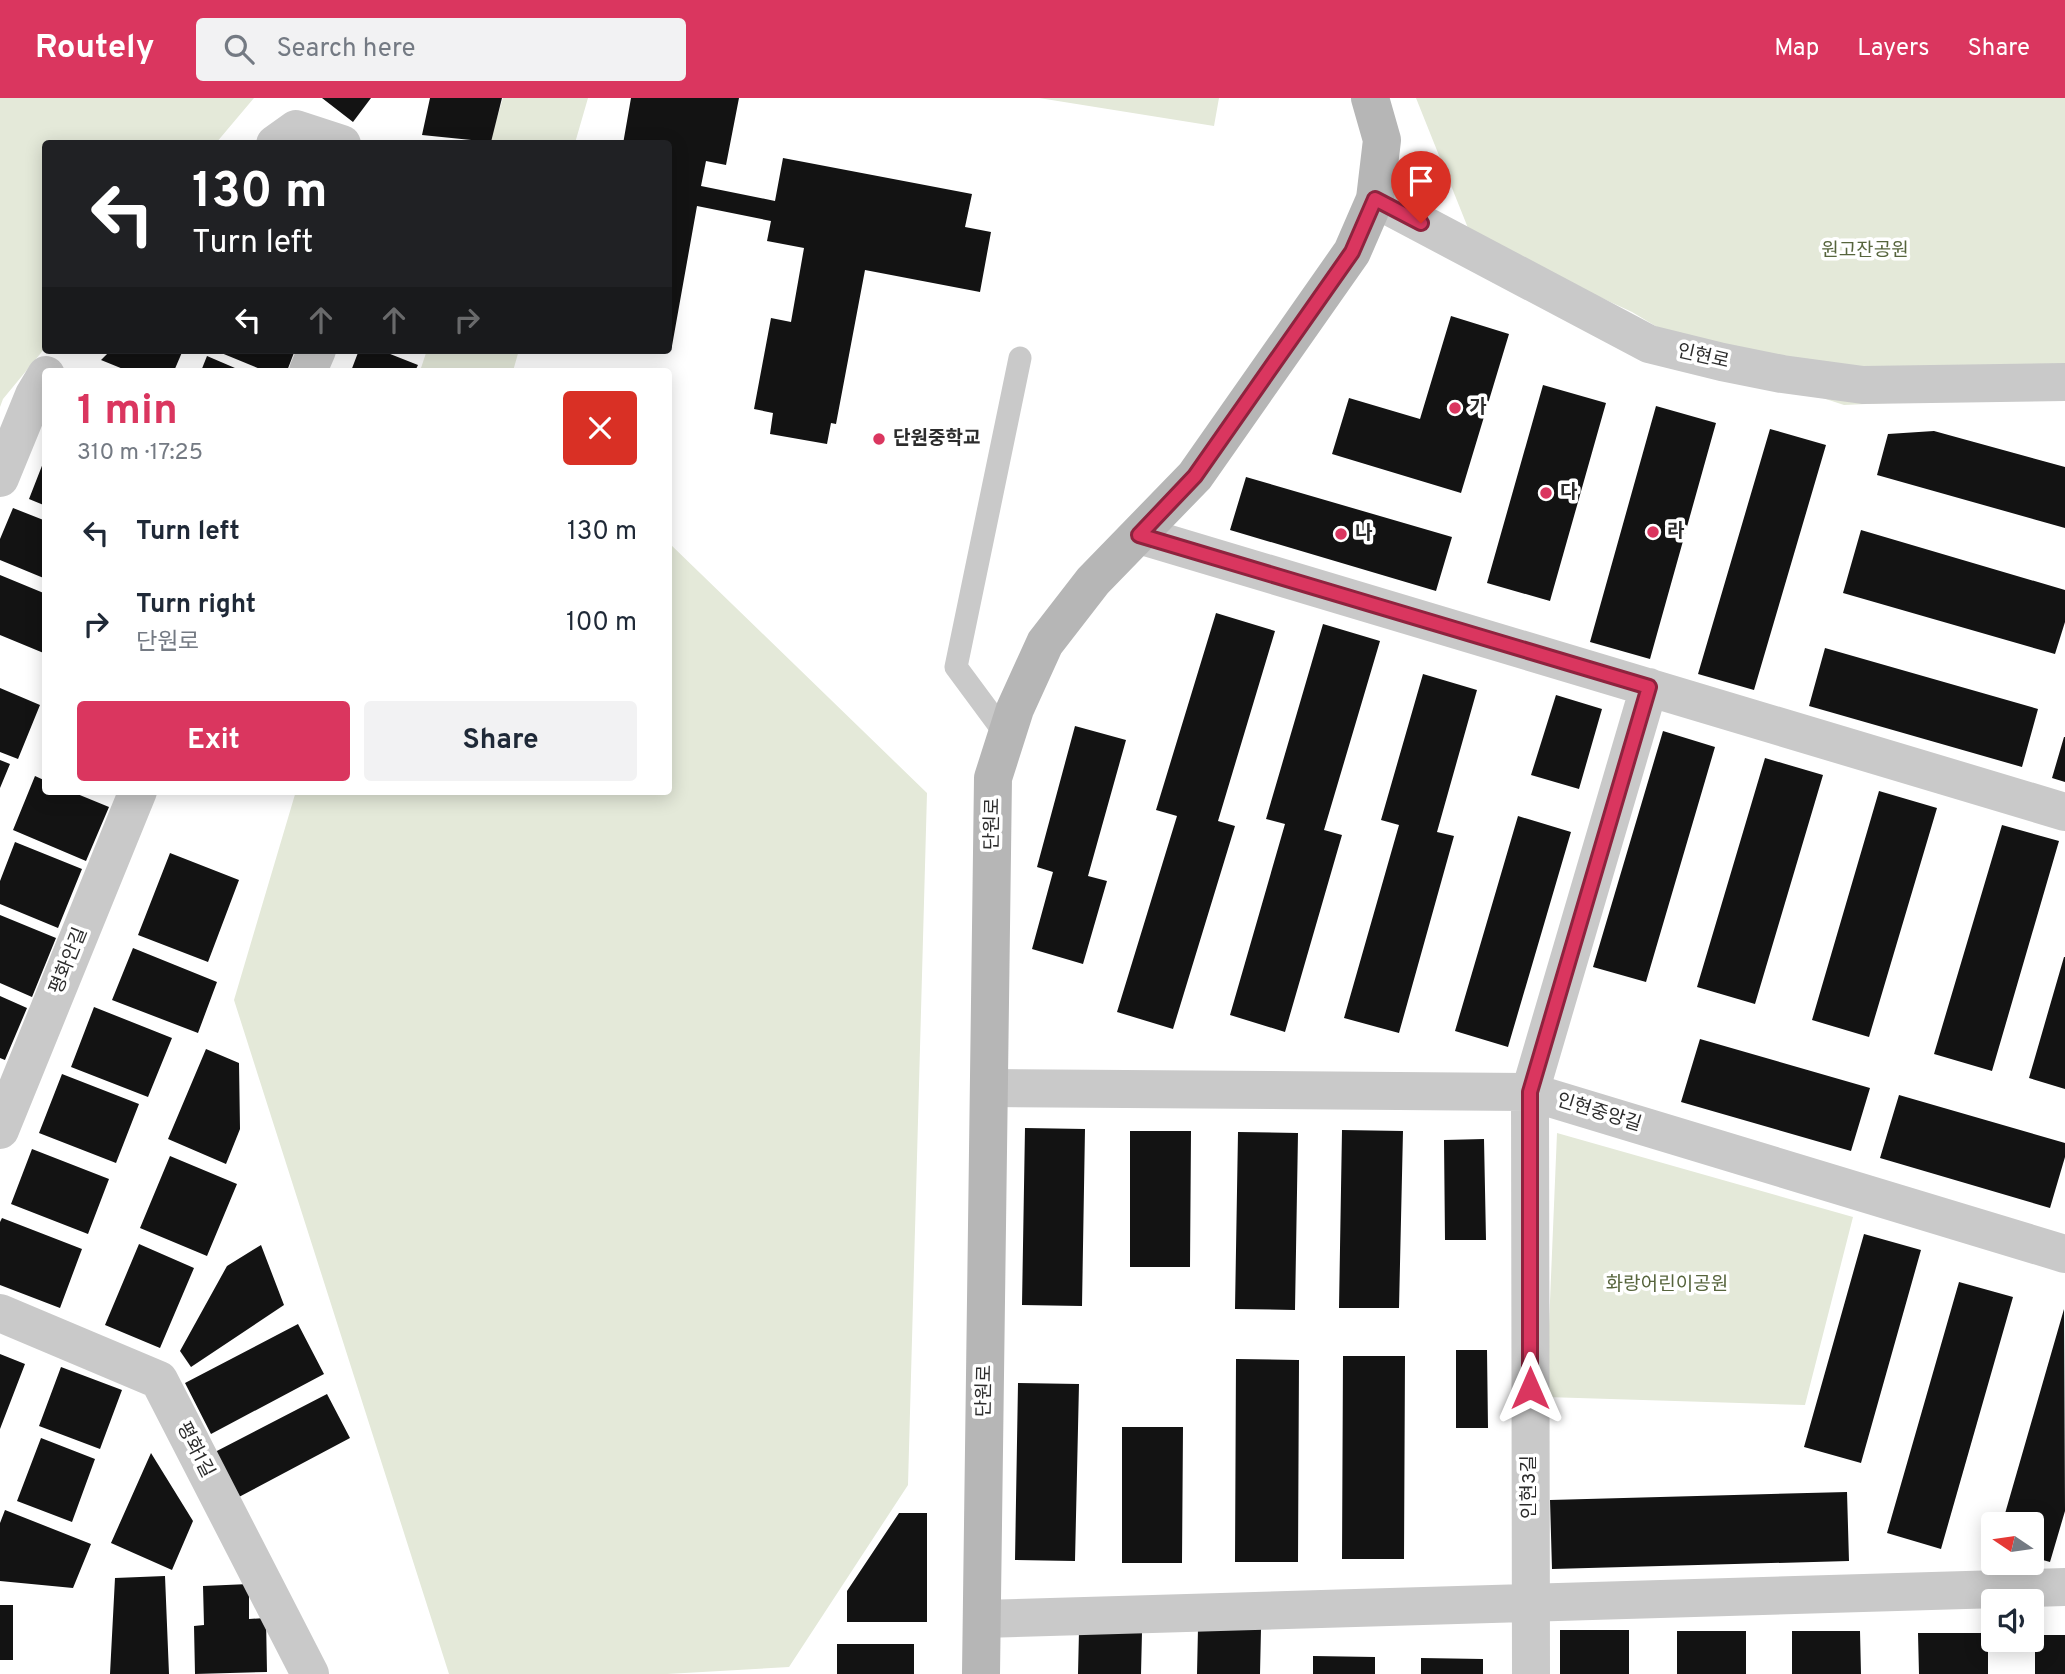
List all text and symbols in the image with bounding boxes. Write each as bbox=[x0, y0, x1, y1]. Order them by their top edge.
search box bbox=[196, 18, 686, 81]
text: Routely bbox=[35, 28, 154, 70]
icon: search bbox=[220, 30, 258, 68]
text: Search here bbox=[276, 33, 415, 66]
text: Map bbox=[1774, 34, 1819, 64]
text: Layers bbox=[1857, 34, 1929, 64]
text: Share bbox=[1967, 34, 2030, 64]
pin bbox=[1391, 151, 1451, 223]
icon: arrive bbox=[1402, 162, 1440, 200]
text: 130 m bbox=[192, 163, 328, 225]
icon: left bbox=[77, 168, 168, 259]
text: Turn left bbox=[192, 224, 313, 264]
park label: 원고잔공원 bbox=[1821, 239, 1909, 263]
icon: left bbox=[229, 301, 267, 339]
icon: ahead bbox=[302, 301, 340, 339]
icon: ahead bbox=[375, 301, 413, 339]
icon: right bbox=[448, 301, 486, 339]
street label: 인현로 bbox=[1675, 339, 1731, 375]
text: 1 min bbox=[77, 386, 178, 439]
button: close bbox=[563, 391, 637, 465]
place label: 가 bbox=[1469, 396, 1487, 420]
marker: 가 bbox=[1447, 400, 1463, 416]
place label: 단원중학교 bbox=[893, 427, 980, 451]
marker: 단원중학교 bbox=[871, 431, 887, 447]
text: 310 m · 17:25 bbox=[77, 439, 203, 468]
place label: 다 bbox=[1560, 481, 1578, 505]
marker: 다 bbox=[1538, 485, 1554, 501]
icon: left bbox=[77, 514, 115, 552]
text: Turn left bbox=[136, 516, 240, 549]
text: 130 m bbox=[567, 516, 637, 549]
place label: 라 bbox=[1667, 520, 1685, 544]
place label: 나 bbox=[1355, 522, 1373, 546]
marker: 라 bbox=[1645, 524, 1661, 540]
marker: 나 bbox=[1333, 526, 1349, 542]
text: Turn right bbox=[136, 589, 256, 622]
icon: right bbox=[77, 605, 115, 643]
text: 100 m bbox=[566, 607, 637, 640]
text: 단원로 bbox=[136, 629, 199, 658]
button: Exit bbox=[77, 701, 350, 781]
button: Share bbox=[364, 701, 637, 781]
street label: 단원로 bbox=[981, 798, 1005, 850]
street label: 평화안길 bbox=[45, 924, 93, 998]
street label: 인현중앙길 bbox=[1554, 1089, 1644, 1137]
park label: 화랑어린이공원 bbox=[1606, 1273, 1728, 1297]
position arrow bbox=[1493, 1351, 1567, 1425]
street label: 단원로 bbox=[973, 1365, 997, 1417]
street label: 평화1길 bbox=[171, 1418, 219, 1482]
street label: 인현3길 bbox=[1518, 1455, 1542, 1519]
north arrow bbox=[1981, 1512, 2044, 1575]
map controls bbox=[1981, 1512, 2044, 1652]
button: sound bbox=[1981, 1589, 2044, 1652]

